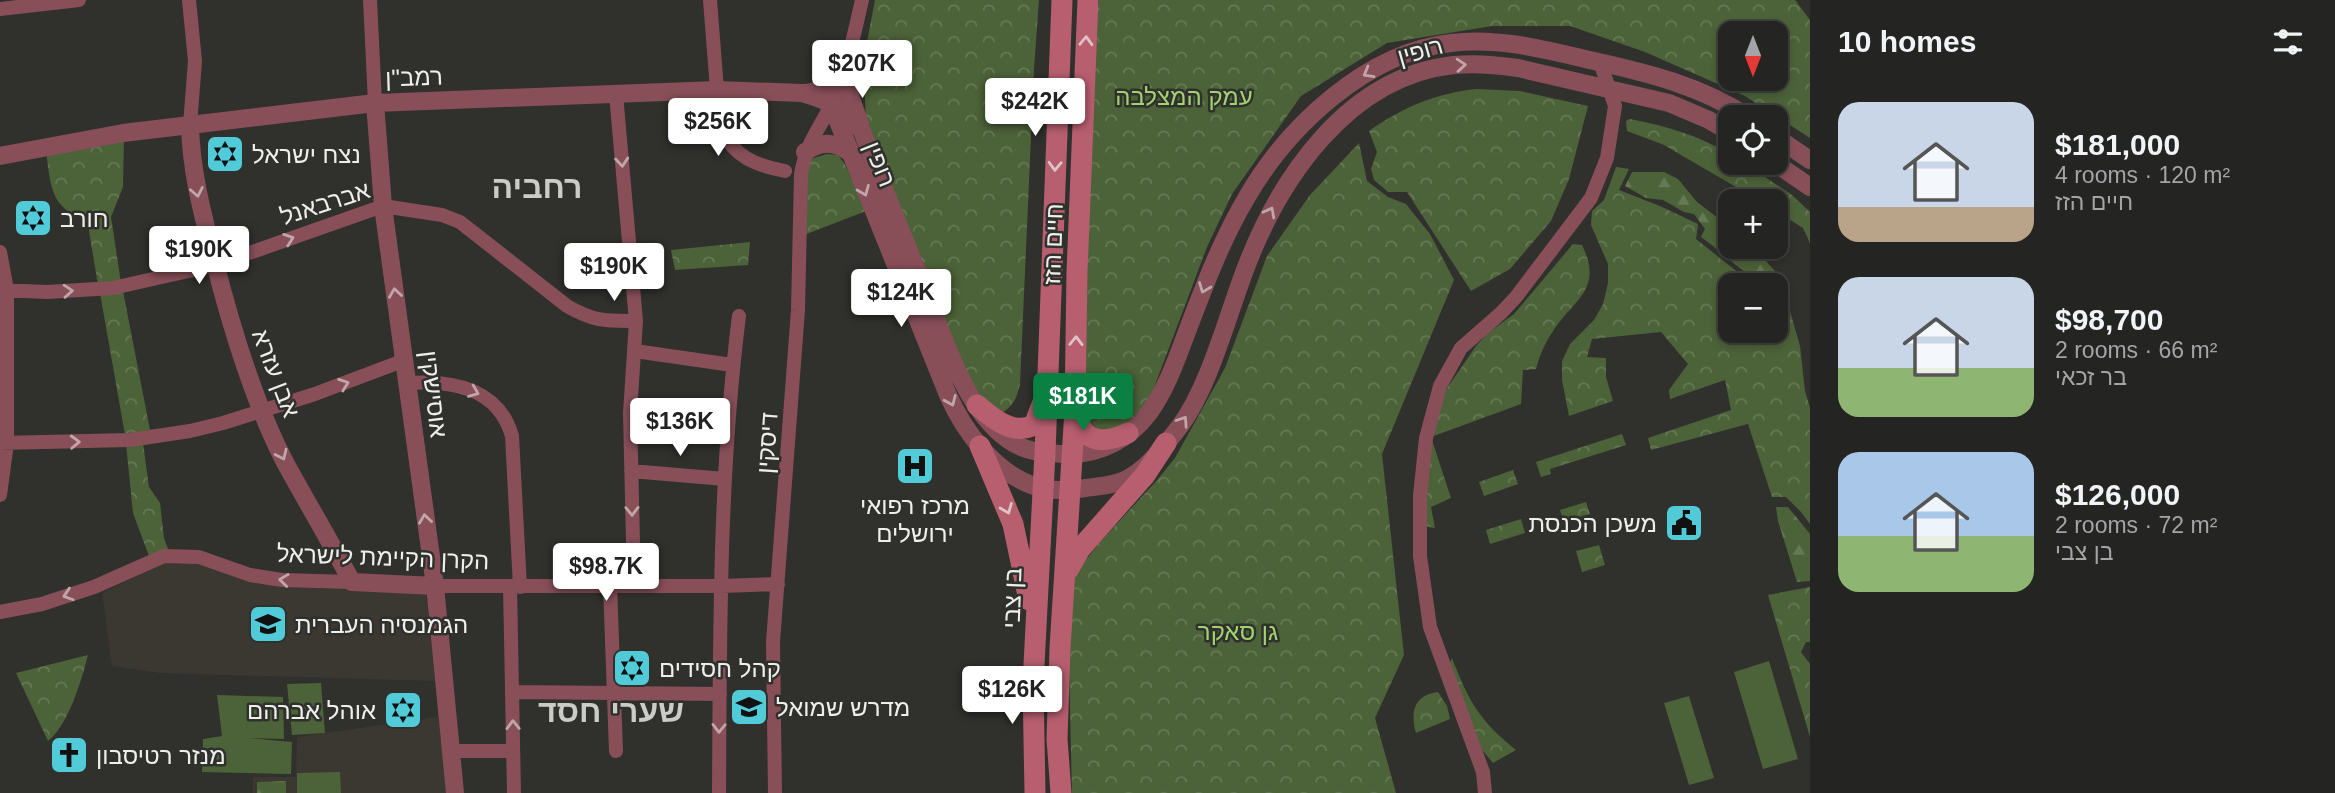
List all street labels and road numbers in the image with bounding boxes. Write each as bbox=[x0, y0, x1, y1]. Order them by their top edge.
street label: רופין bbox=[1394, 32, 1446, 70]
street label: רמב"ן bbox=[385, 63, 443, 91]
street label: רופין bbox=[859, 138, 901, 190]
street label: אברבאנל bbox=[277, 176, 373, 230]
street label: חיים הזז bbox=[1038, 203, 1068, 285]
street label: אבן עזרא bbox=[247, 325, 305, 421]
street label: אוסישקין bbox=[415, 349, 453, 439]
street label: דיסקין bbox=[751, 411, 783, 475]
street label: הקרן הקיימת לישראל bbox=[276, 540, 490, 574]
street label: בן צבי bbox=[997, 567, 1027, 629]

